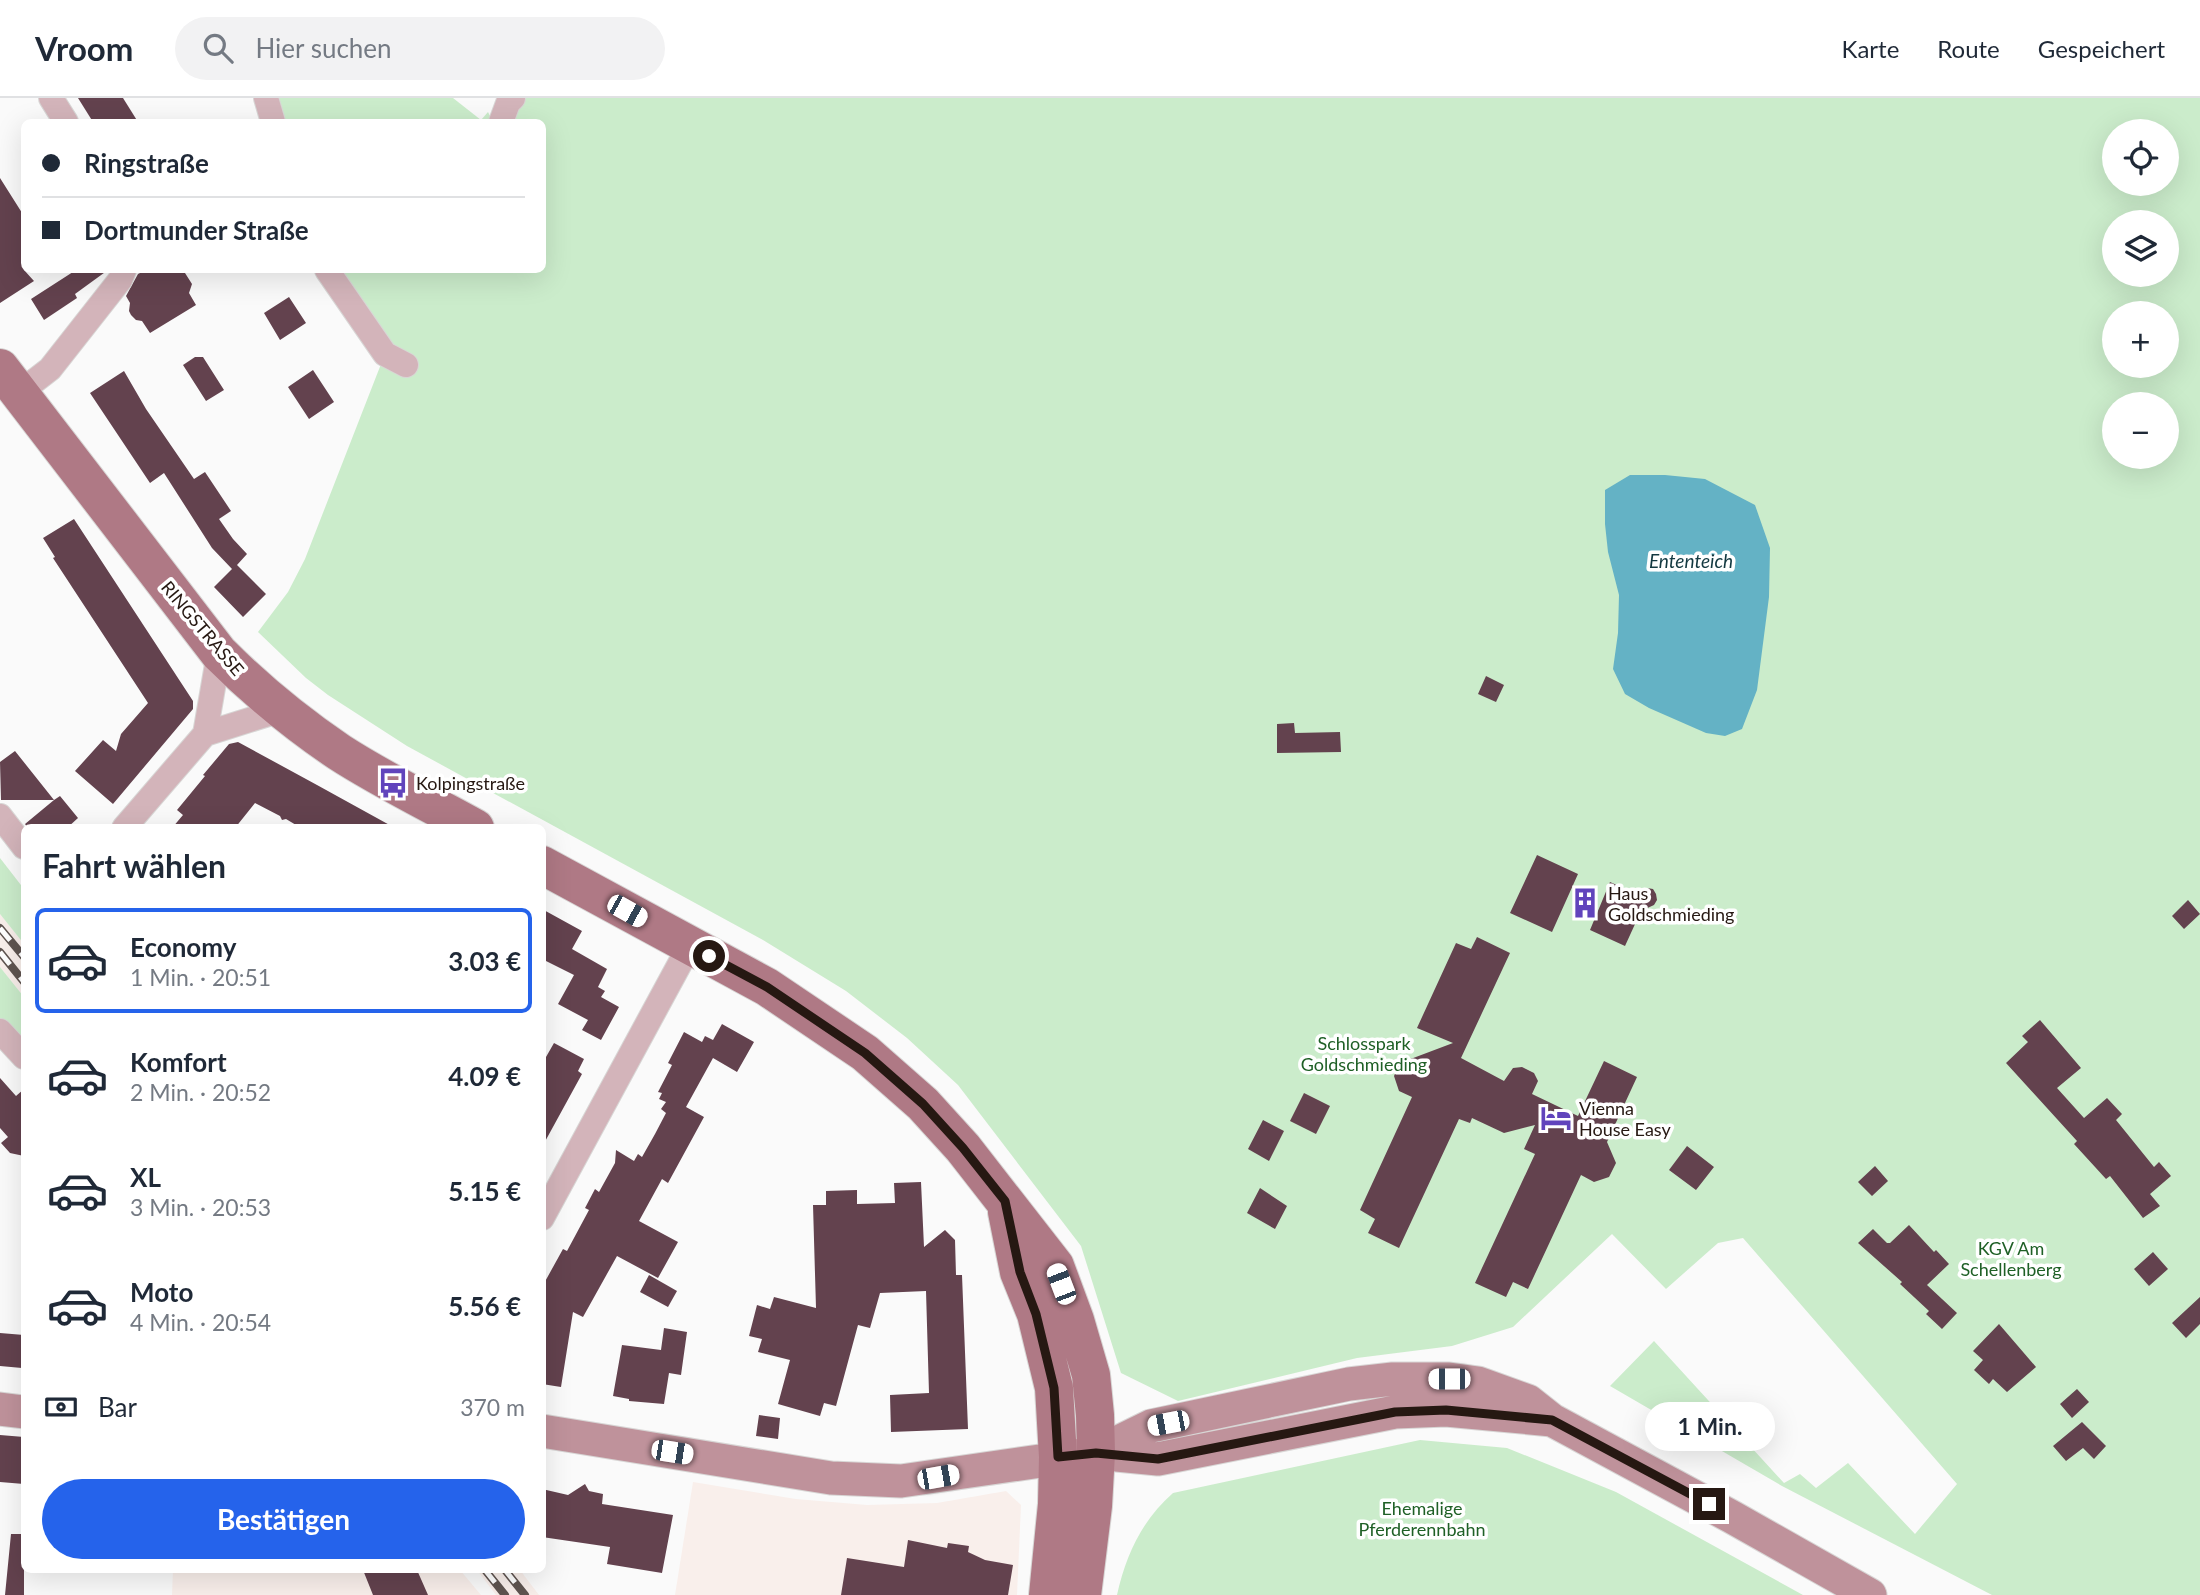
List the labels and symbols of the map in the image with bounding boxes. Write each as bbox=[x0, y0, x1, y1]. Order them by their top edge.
water label: Ententeich bbox=[1649, 549, 1733, 572]
street label: RINGSTRASSE bbox=[157, 576, 249, 680]
bus stop icon: Kolpingstraße bbox=[376, 766, 410, 800]
place label: Kolpingstraße bbox=[416, 772, 525, 794]
place label: Haus Goldschmieding bbox=[1608, 882, 1734, 925]
building icon: Haus Goldschmieding bbox=[1568, 886, 1602, 920]
car bbox=[604, 892, 651, 930]
route start bbox=[693, 940, 725, 972]
park label: Schlosspark Goldschmieding bbox=[1301, 1032, 1427, 1075]
place label: Vienna House Easy bbox=[1579, 1097, 1671, 1140]
hotel icon: Vienna House Easy bbox=[1539, 1101, 1573, 1135]
park label: KGV Am Schellenberg bbox=[1960, 1237, 2062, 1280]
car bbox=[1044, 1261, 1079, 1307]
car bbox=[1429, 1369, 1471, 1390]
callout: 1 Min. bbox=[1644, 1402, 1774, 1452]
car bbox=[1146, 1409, 1191, 1437]
car bbox=[650, 1438, 695, 1466]
car bbox=[916, 1463, 961, 1491]
route end bbox=[1693, 1488, 1725, 1520]
park label: Ehemalige Pferderennbahn bbox=[1359, 1497, 1486, 1540]

